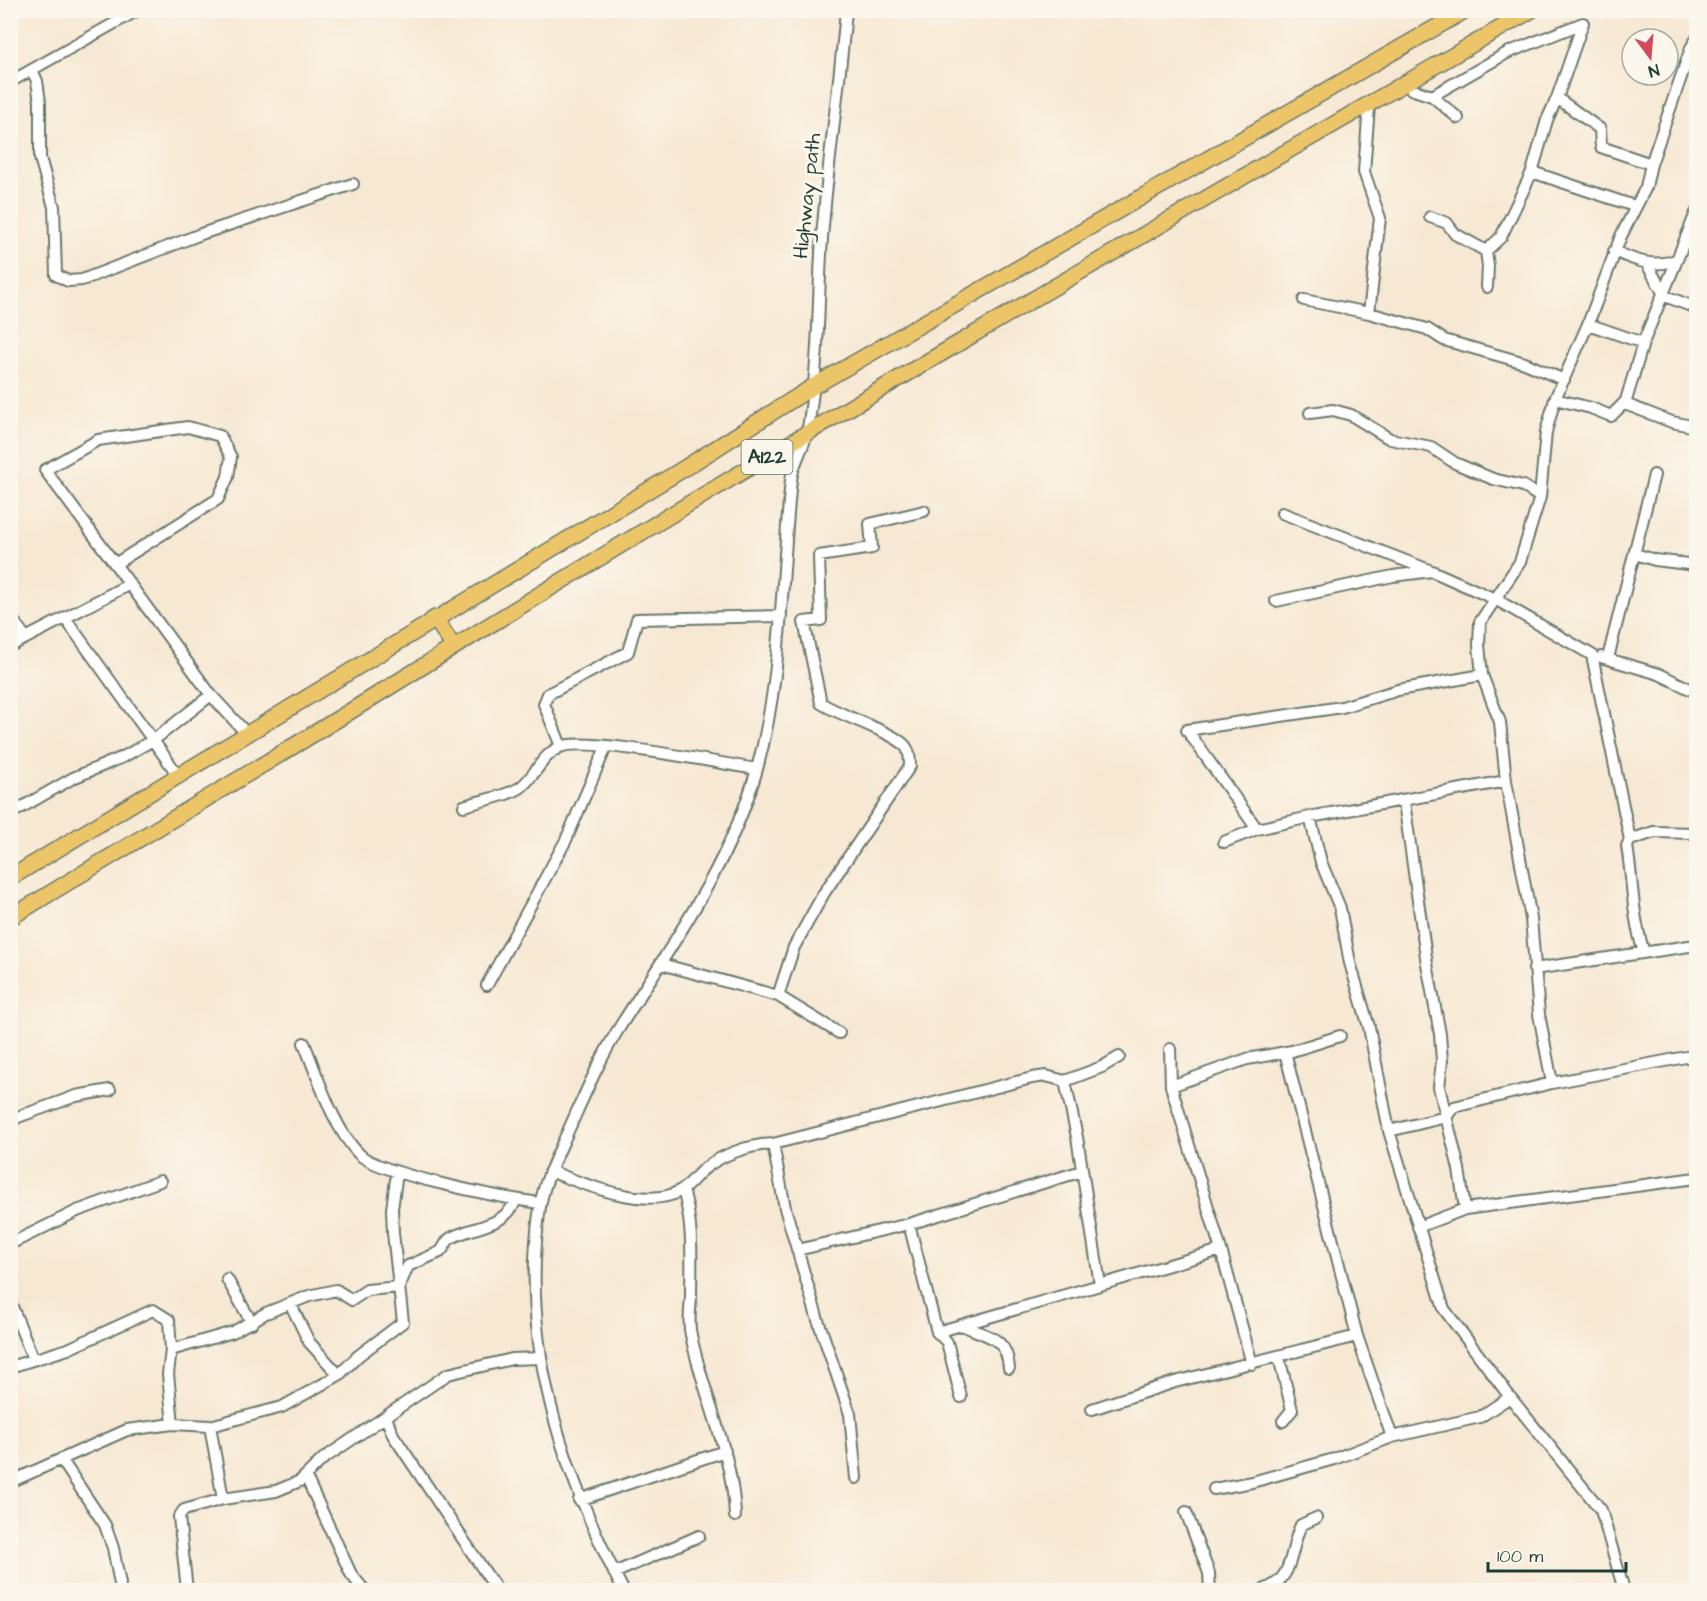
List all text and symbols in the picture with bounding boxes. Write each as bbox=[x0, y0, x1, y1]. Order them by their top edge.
north arrow bbox=[1620, 27, 1680, 87]
text: N bbox=[1646, 59, 1662, 82]
street label: Highway path bbox=[786, 131, 830, 260]
road number: A122 bbox=[742, 440, 792, 474]
scale bar bbox=[1488, 1535, 1626, 1573]
text: 100 m bbox=[1497, 1544, 1543, 1569]

